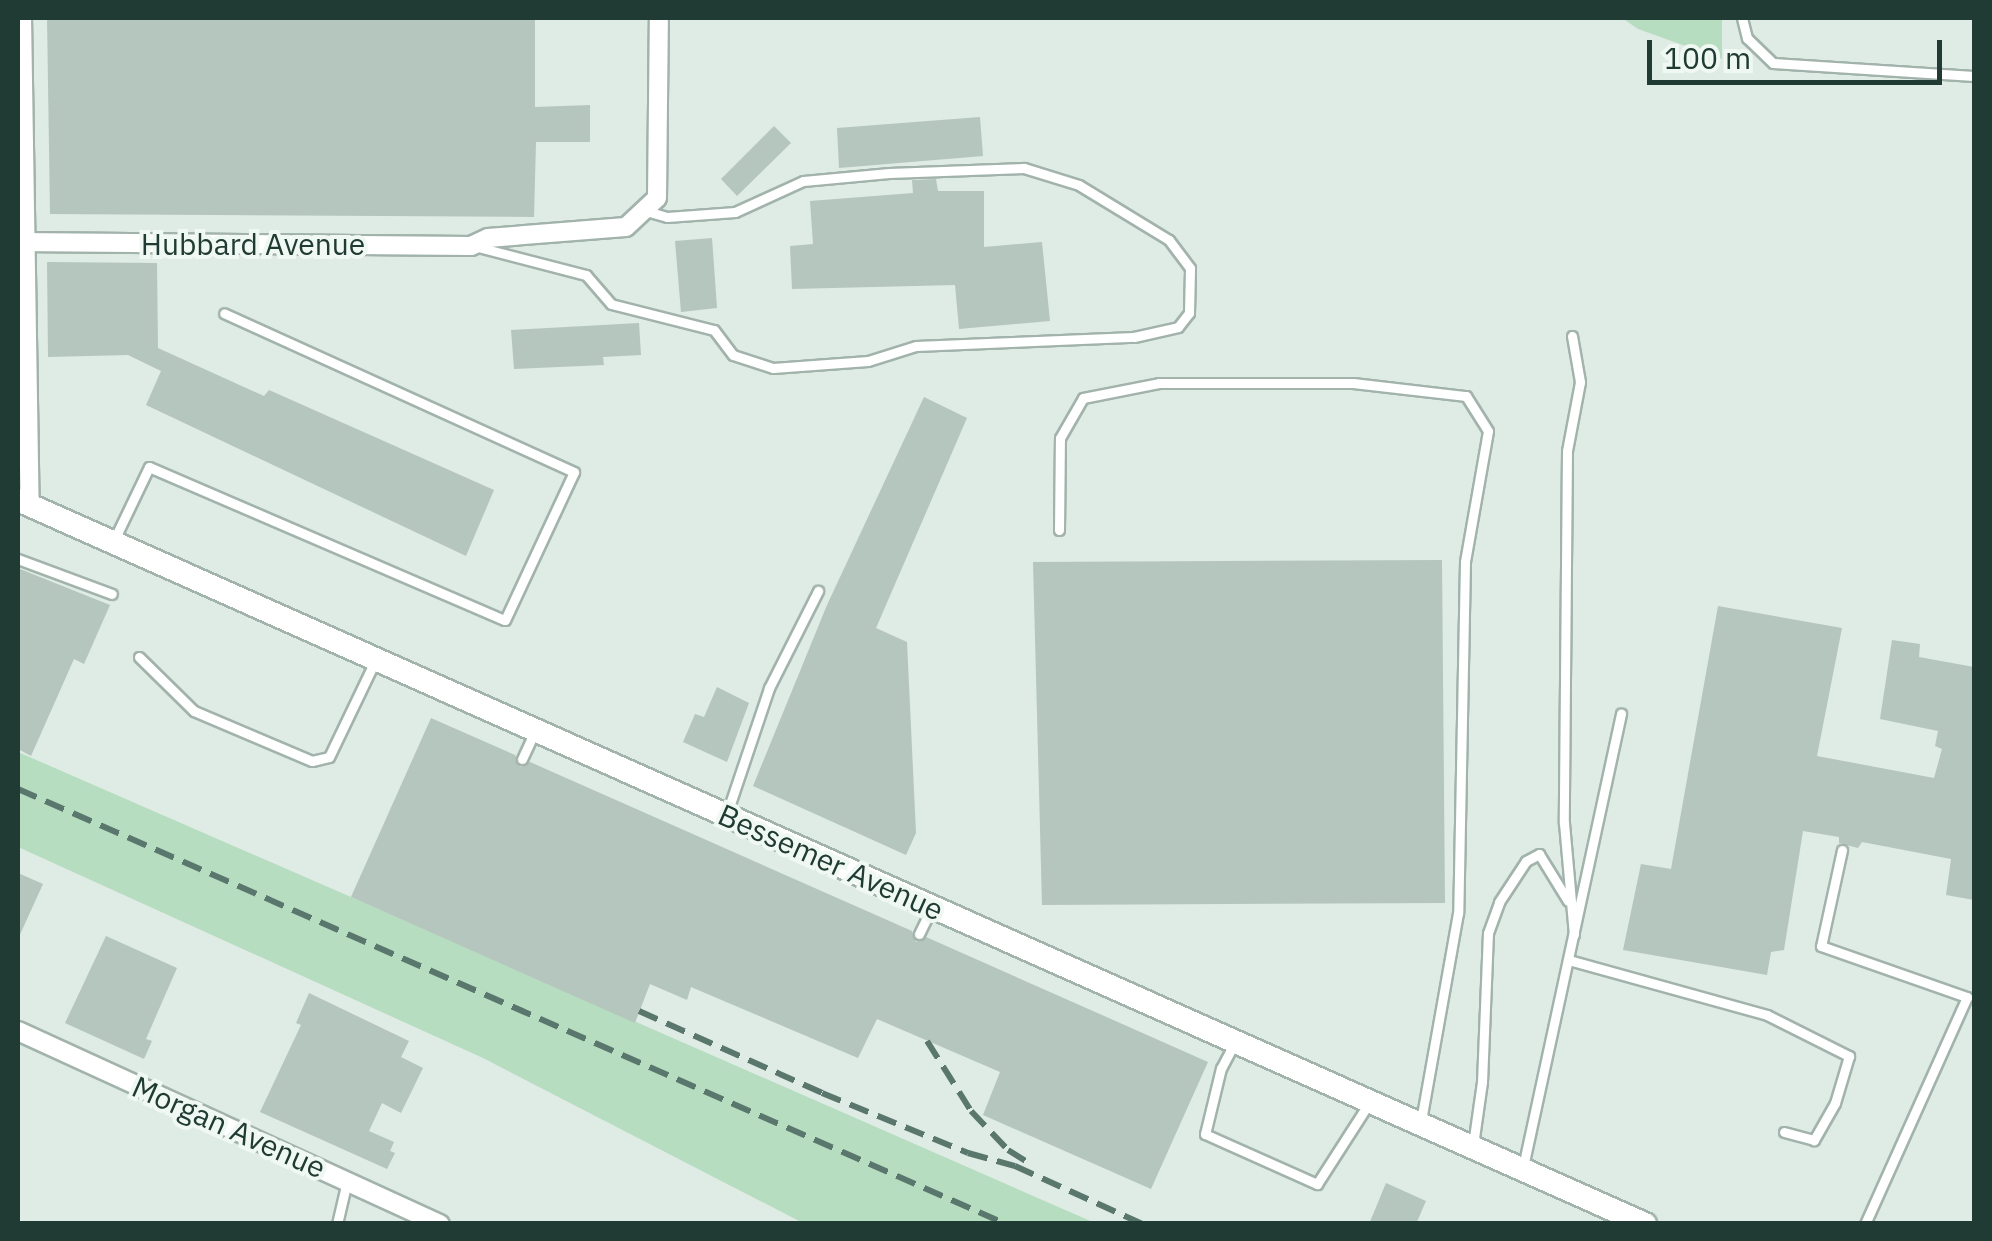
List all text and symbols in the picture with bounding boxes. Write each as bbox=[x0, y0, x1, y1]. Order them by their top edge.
scale bar bbox=[1652, 20, 1947, 82]
text: 100 m bbox=[1664, 38, 1751, 77]
street label: Hubbard Avenue bbox=[141, 226, 365, 262]
street label: Bessemer Avenue bbox=[713, 796, 949, 928]
street label: Morgan Avenue bbox=[127, 1068, 331, 1186]

